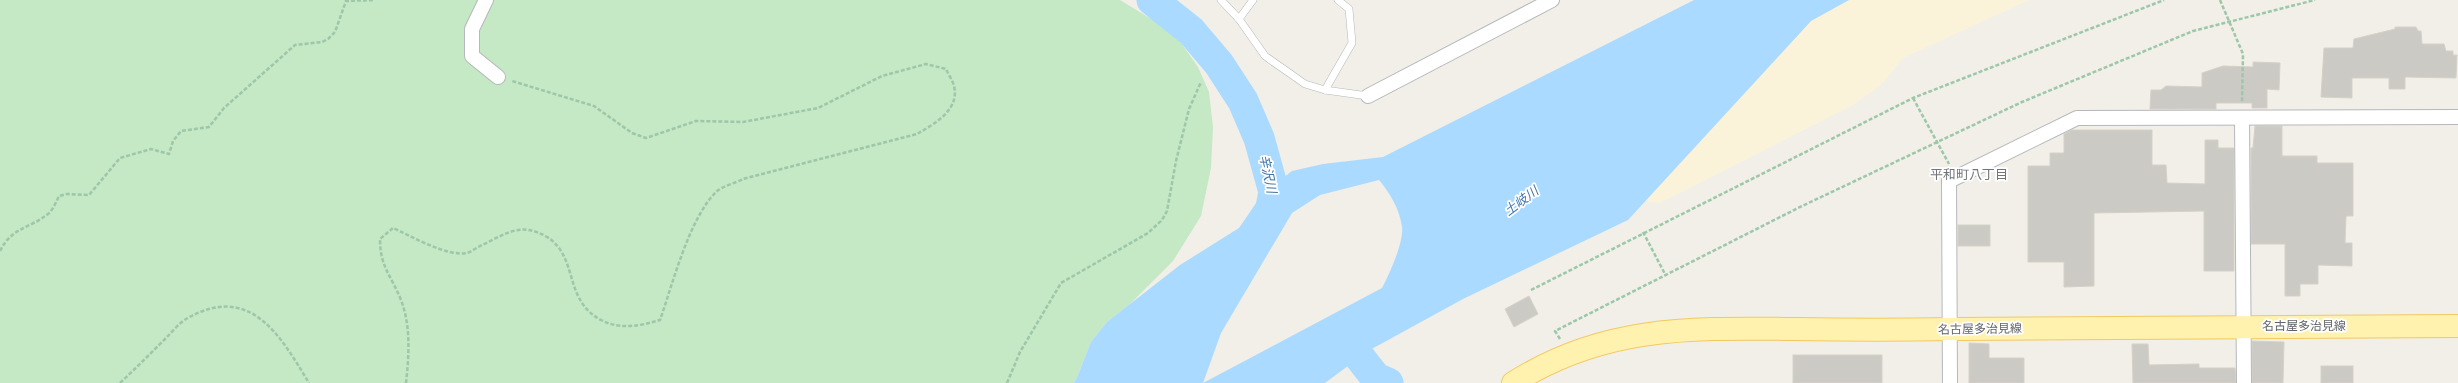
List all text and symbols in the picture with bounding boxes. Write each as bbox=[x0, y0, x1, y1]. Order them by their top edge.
water label: 辛沢川 bbox=[1257, 153, 1280, 197]
district label: 平和町八丁目 bbox=[1930, 167, 2008, 182]
water label: 土岐川 bbox=[1501, 182, 1543, 219]
street label: 名古屋多治見線 bbox=[2262, 319, 2346, 333]
street label: 名古屋多治見線 bbox=[1938, 321, 2022, 337]

